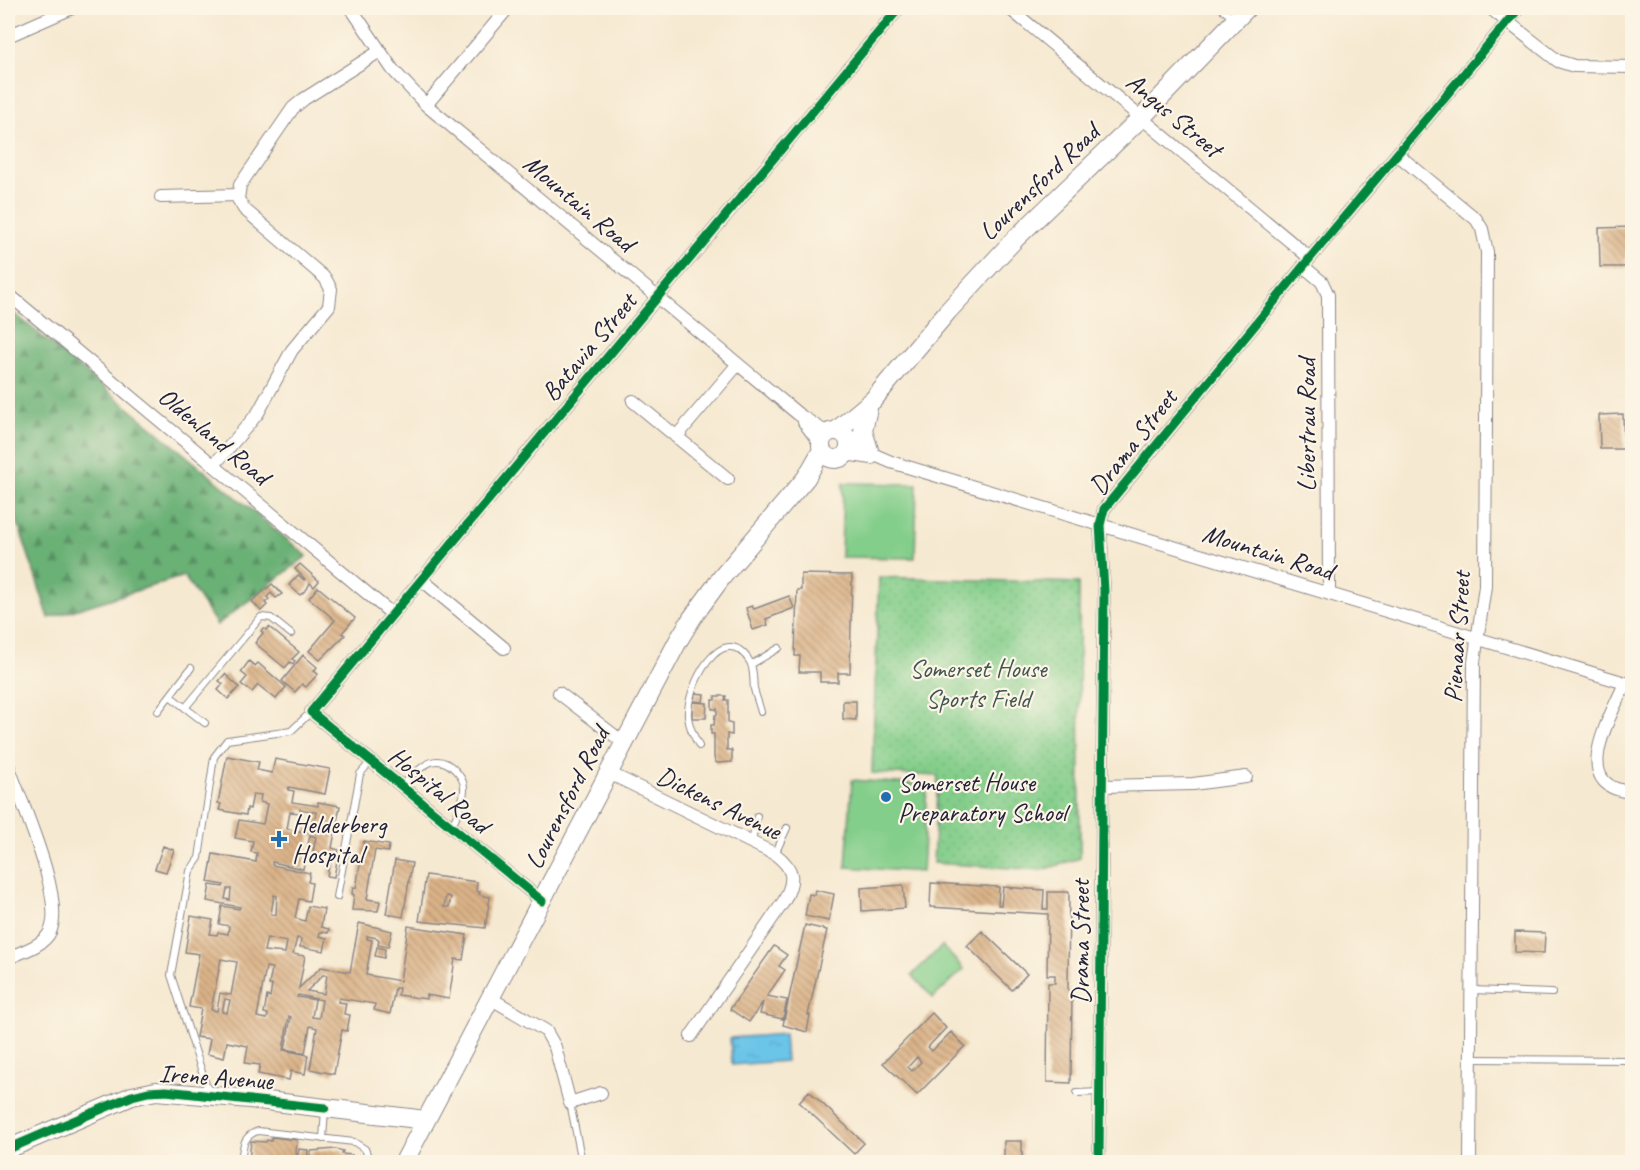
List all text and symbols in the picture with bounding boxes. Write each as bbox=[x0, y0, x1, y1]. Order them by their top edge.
street label: Angus Street bbox=[1119, 65, 1231, 167]
street label: Lourensford Road bbox=[972, 114, 1109, 248]
street label: Mountain Road bbox=[517, 147, 644, 261]
street label: Batavia Street bbox=[534, 284, 645, 408]
street label: Libertrau Road bbox=[1290, 354, 1323, 492]
street label: Oldenland Road bbox=[151, 380, 279, 495]
street label: Drama Street bbox=[1082, 381, 1186, 501]
street label: Mountain Road bbox=[1199, 516, 1341, 589]
street label: Pienaar Street bbox=[1436, 568, 1478, 704]
park label: Somerset House Sports Field bbox=[910, 652, 1048, 715]
street label: Lourensford Road bbox=[517, 718, 619, 874]
street label: Hospital Road bbox=[382, 739, 499, 843]
street label: Dickens Avenue bbox=[651, 759, 788, 848]
place label: Somerset House Preparatory School bbox=[898, 766, 1071, 829]
marker: Somerset House Preparatory School bbox=[879, 790, 893, 804]
place label: Helderberg Hospital bbox=[292, 808, 388, 871]
marker: Helderberg Hospital bbox=[270, 830, 288, 848]
street label: Drama Street bbox=[1064, 877, 1097, 1004]
street label: Irene Avenue bbox=[158, 1057, 276, 1098]

